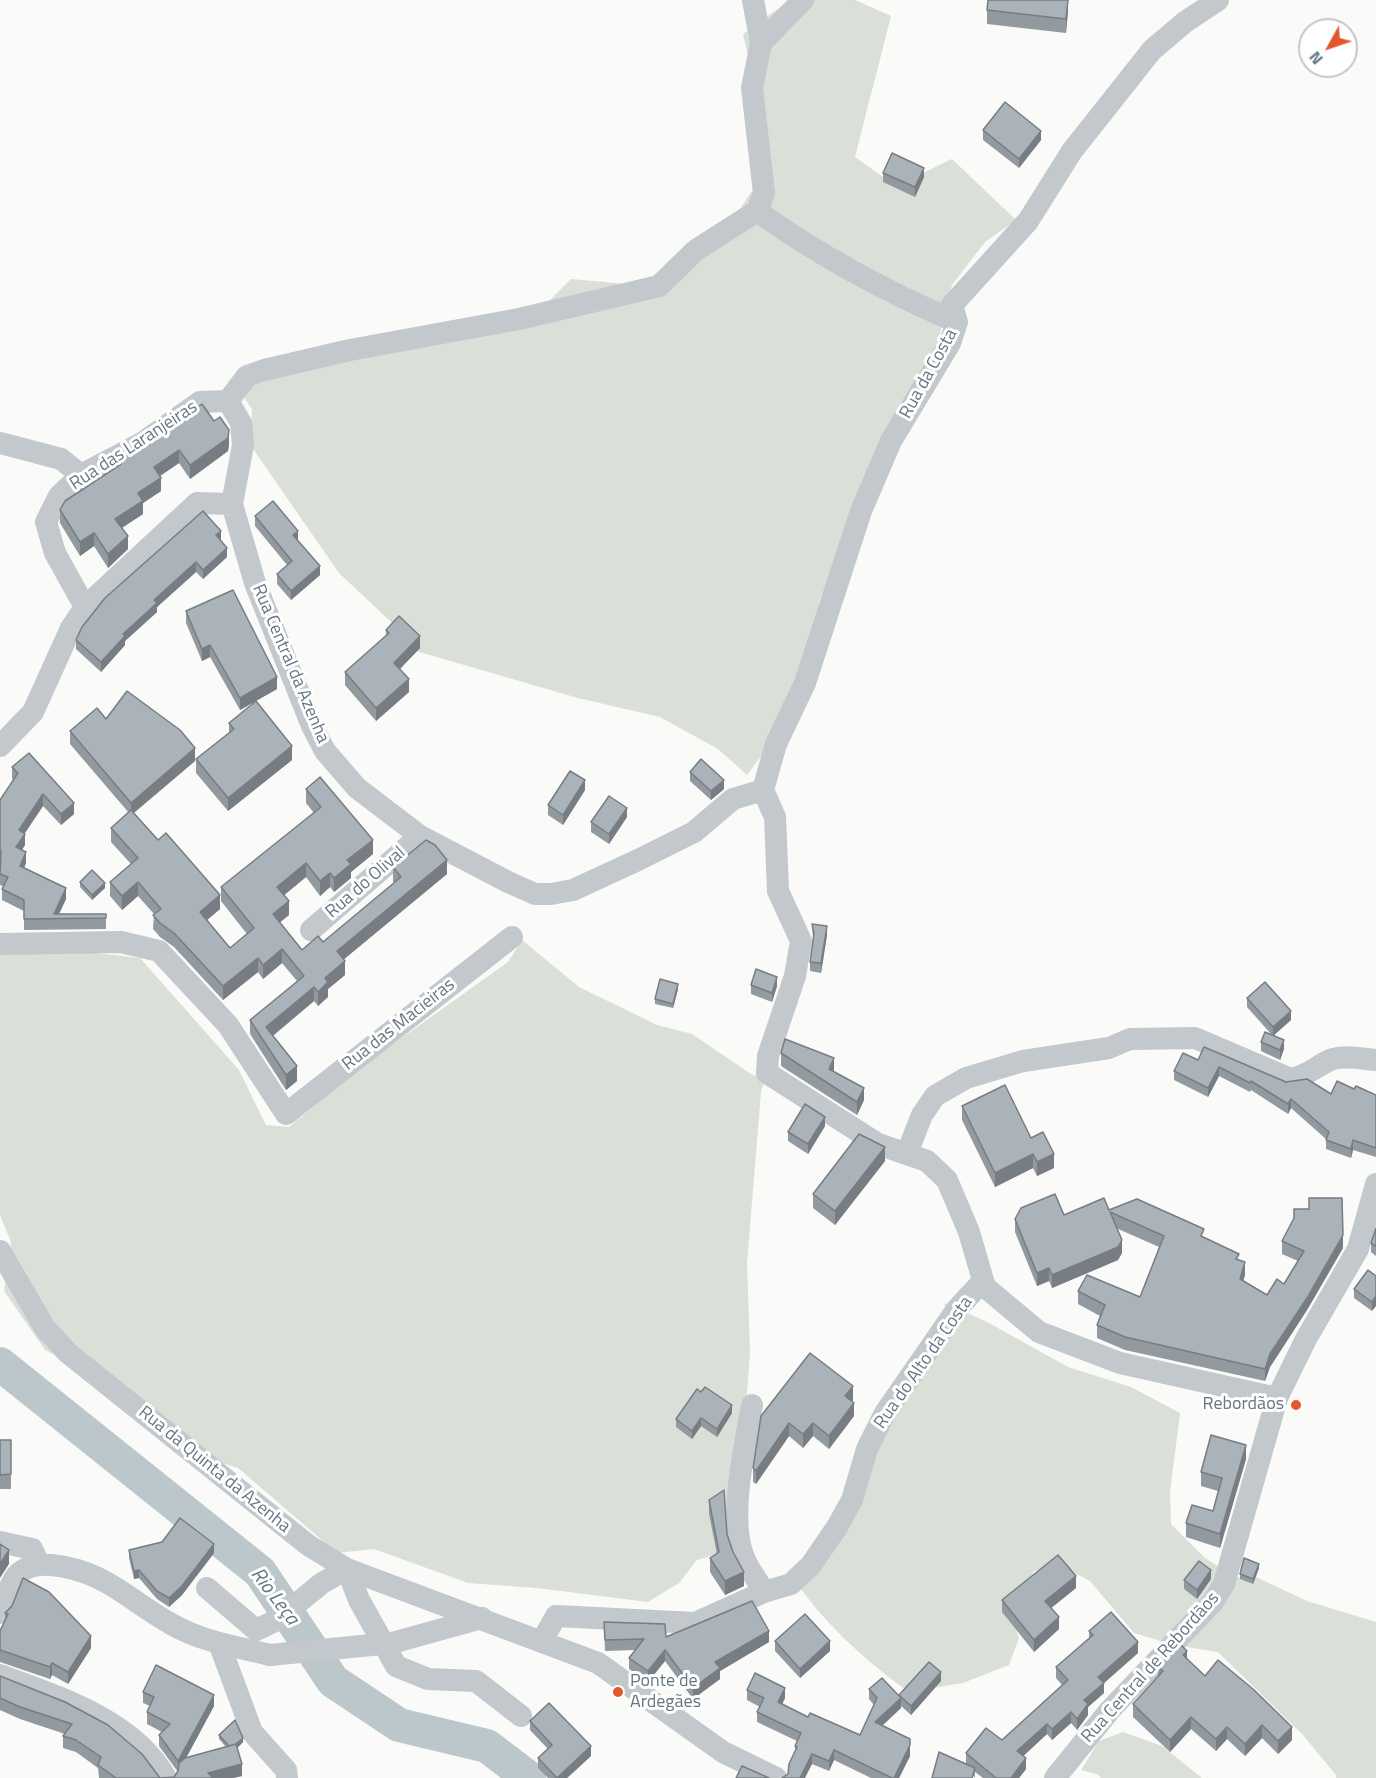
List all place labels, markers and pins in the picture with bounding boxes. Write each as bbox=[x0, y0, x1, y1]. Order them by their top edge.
place label: Rebordãos bbox=[1203, 1394, 1284, 1416]
marker: Rebordãos bbox=[1289, 1398, 1303, 1412]
place label: Ponte de Ardegães bbox=[630, 1671, 701, 1714]
marker: Ponte de Ardegães bbox=[611, 1685, 625, 1699]

